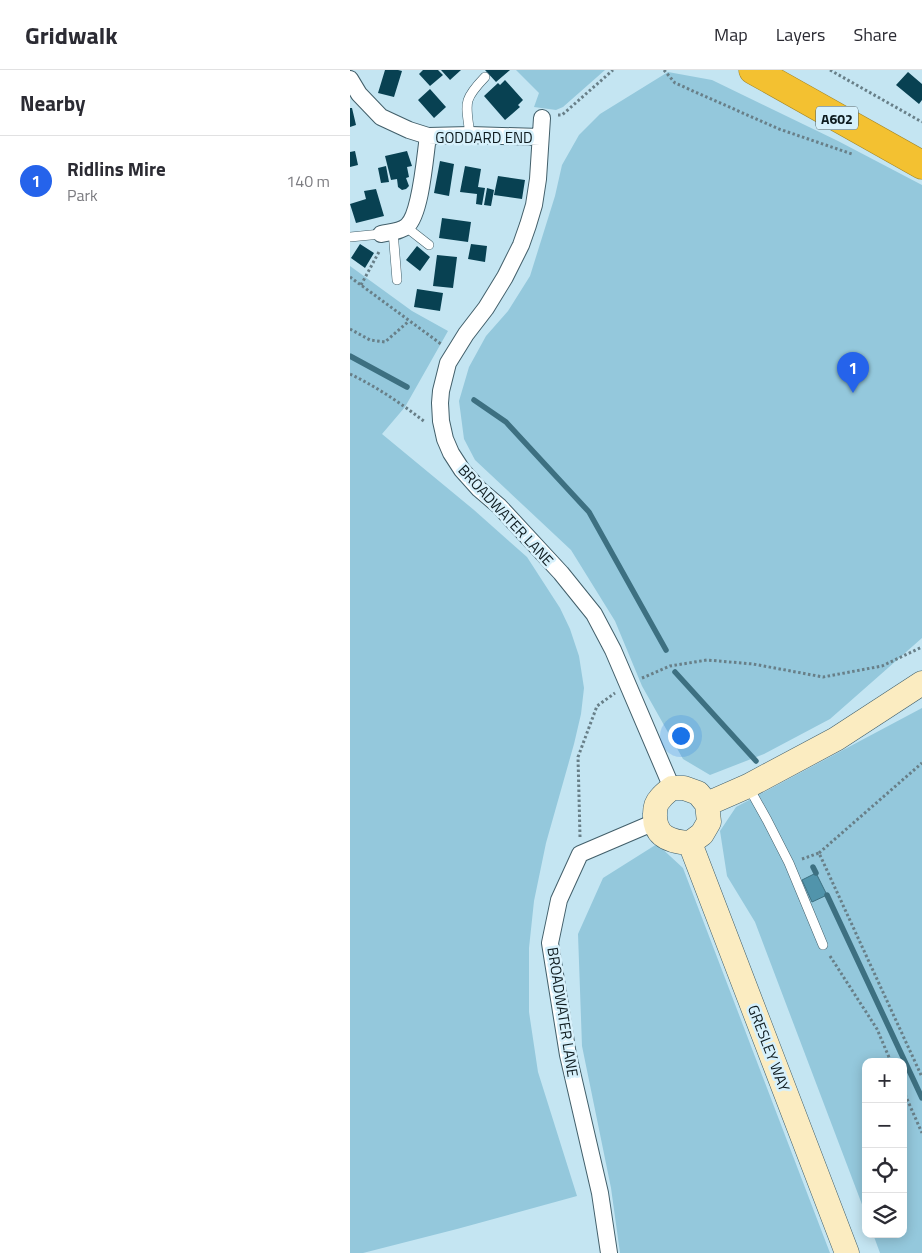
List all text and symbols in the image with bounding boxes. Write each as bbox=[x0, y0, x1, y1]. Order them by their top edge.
text: Gridwalk bbox=[25, 17, 118, 53]
text: Map bbox=[714, 21, 748, 48]
text: Layers bbox=[776, 21, 825, 48]
text: Share bbox=[853, 21, 897, 48]
text: Nearby bbox=[20, 87, 85, 119]
road number: A602 bbox=[816, 106, 858, 129]
street label: GODDARD END bbox=[435, 126, 533, 149]
text: Ridlins Mire bbox=[67, 154, 166, 183]
text: 1 bbox=[32, 169, 40, 193]
text: 140 m bbox=[286, 169, 330, 193]
text: Park bbox=[67, 183, 98, 207]
pin: 1 bbox=[837, 352, 869, 393]
street label: BROADWATER LANE bbox=[453, 459, 559, 571]
your location bbox=[668, 723, 694, 749]
street label: BROADWATER LANE bbox=[541, 945, 585, 1079]
street label: GRESLEY WAY bbox=[742, 1001, 796, 1095]
map controls bbox=[862, 1058, 907, 1238]
button: + bbox=[862, 1058, 907, 1103]
button: − bbox=[862, 1103, 907, 1148]
button: locate bbox=[862, 1148, 907, 1193]
button: layers bbox=[862, 1193, 907, 1238]

